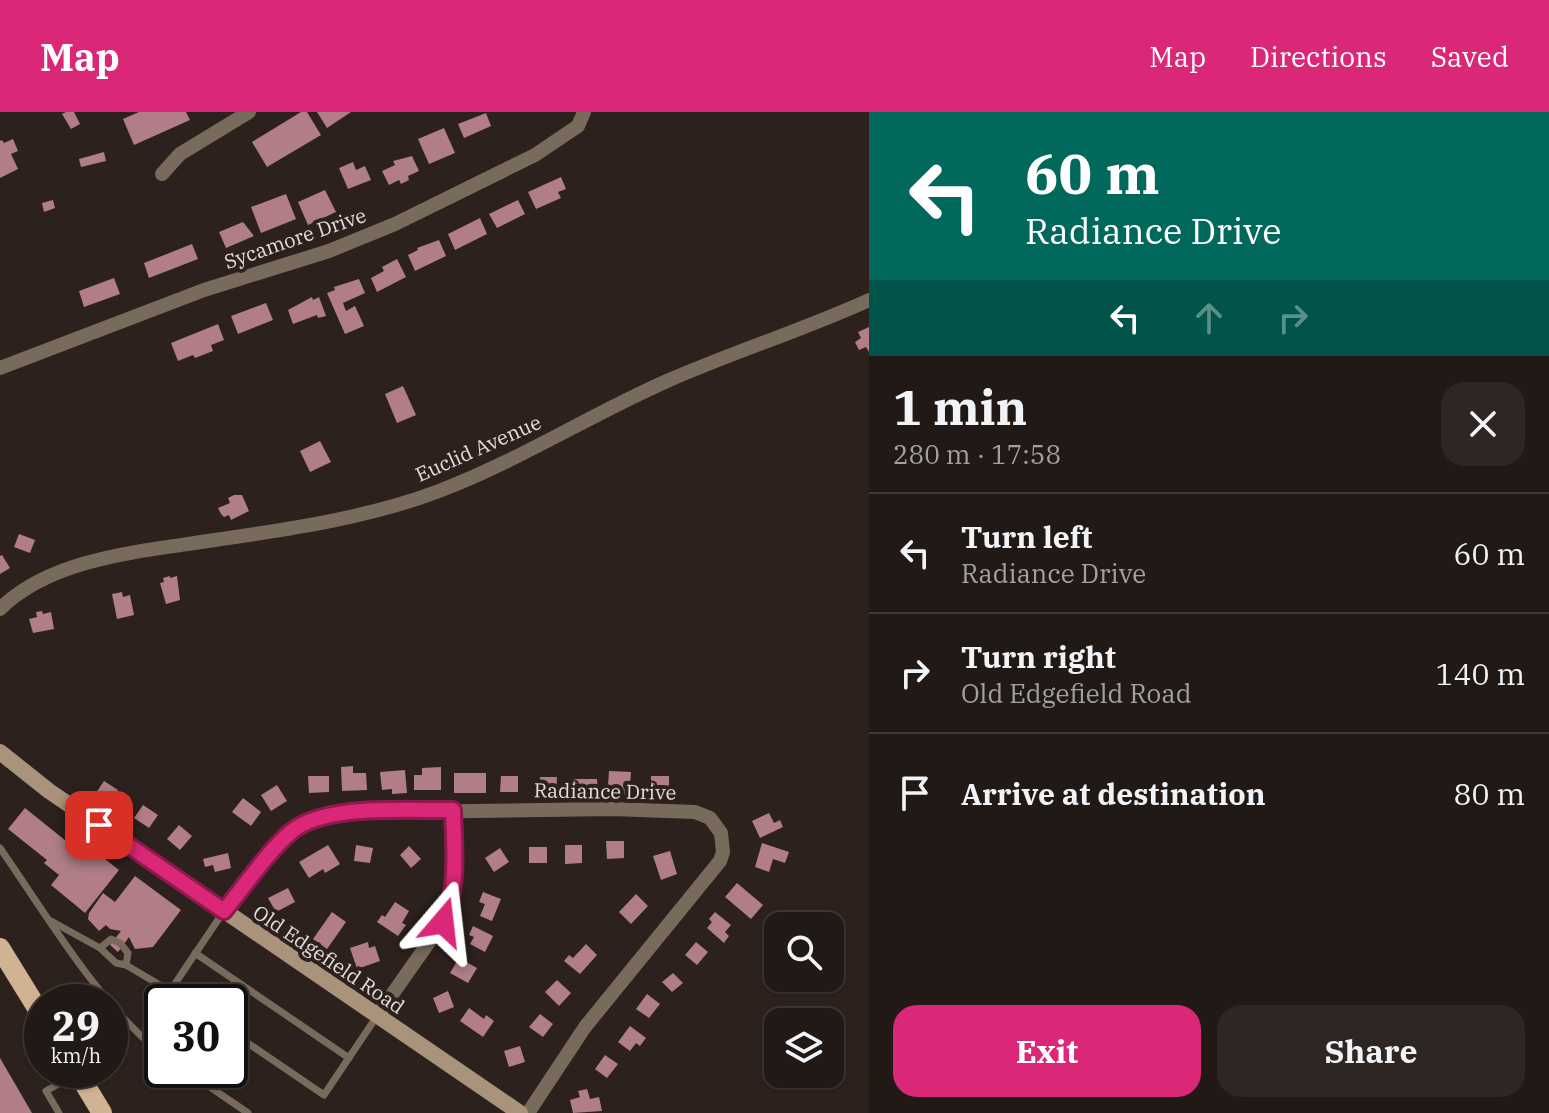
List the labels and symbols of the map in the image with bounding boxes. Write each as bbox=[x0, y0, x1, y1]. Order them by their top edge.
street label: Sycamore Drive bbox=[220, 201, 370, 275]
street label: Euclid Avenue bbox=[411, 408, 545, 488]
street label: Radiance Drive bbox=[534, 776, 676, 806]
pin bbox=[65, 791, 133, 859]
position arrow bbox=[401, 880, 485, 964]
street label: Old Edgefield Road bbox=[248, 898, 410, 1020]
speed limit sign: 30 bbox=[144, 984, 248, 1088]

